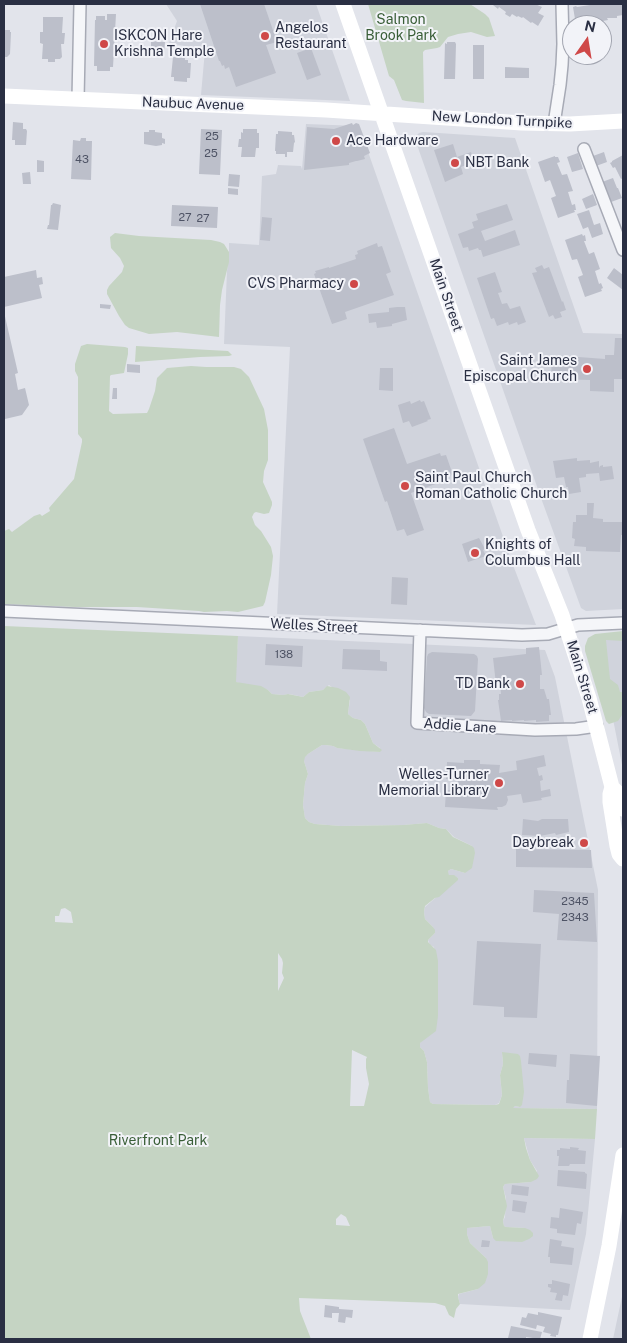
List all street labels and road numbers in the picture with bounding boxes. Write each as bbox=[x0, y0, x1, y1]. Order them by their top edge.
street label: Naubuc Avenue bbox=[142, 94, 244, 114]
street label: New London Turnpike bbox=[431, 108, 573, 132]
street label: Main Street bbox=[426, 256, 466, 334]
street label: Welles Street bbox=[270, 615, 358, 637]
street label: Main Street bbox=[563, 638, 601, 716]
street label: Addie Lane bbox=[423, 715, 497, 737]

